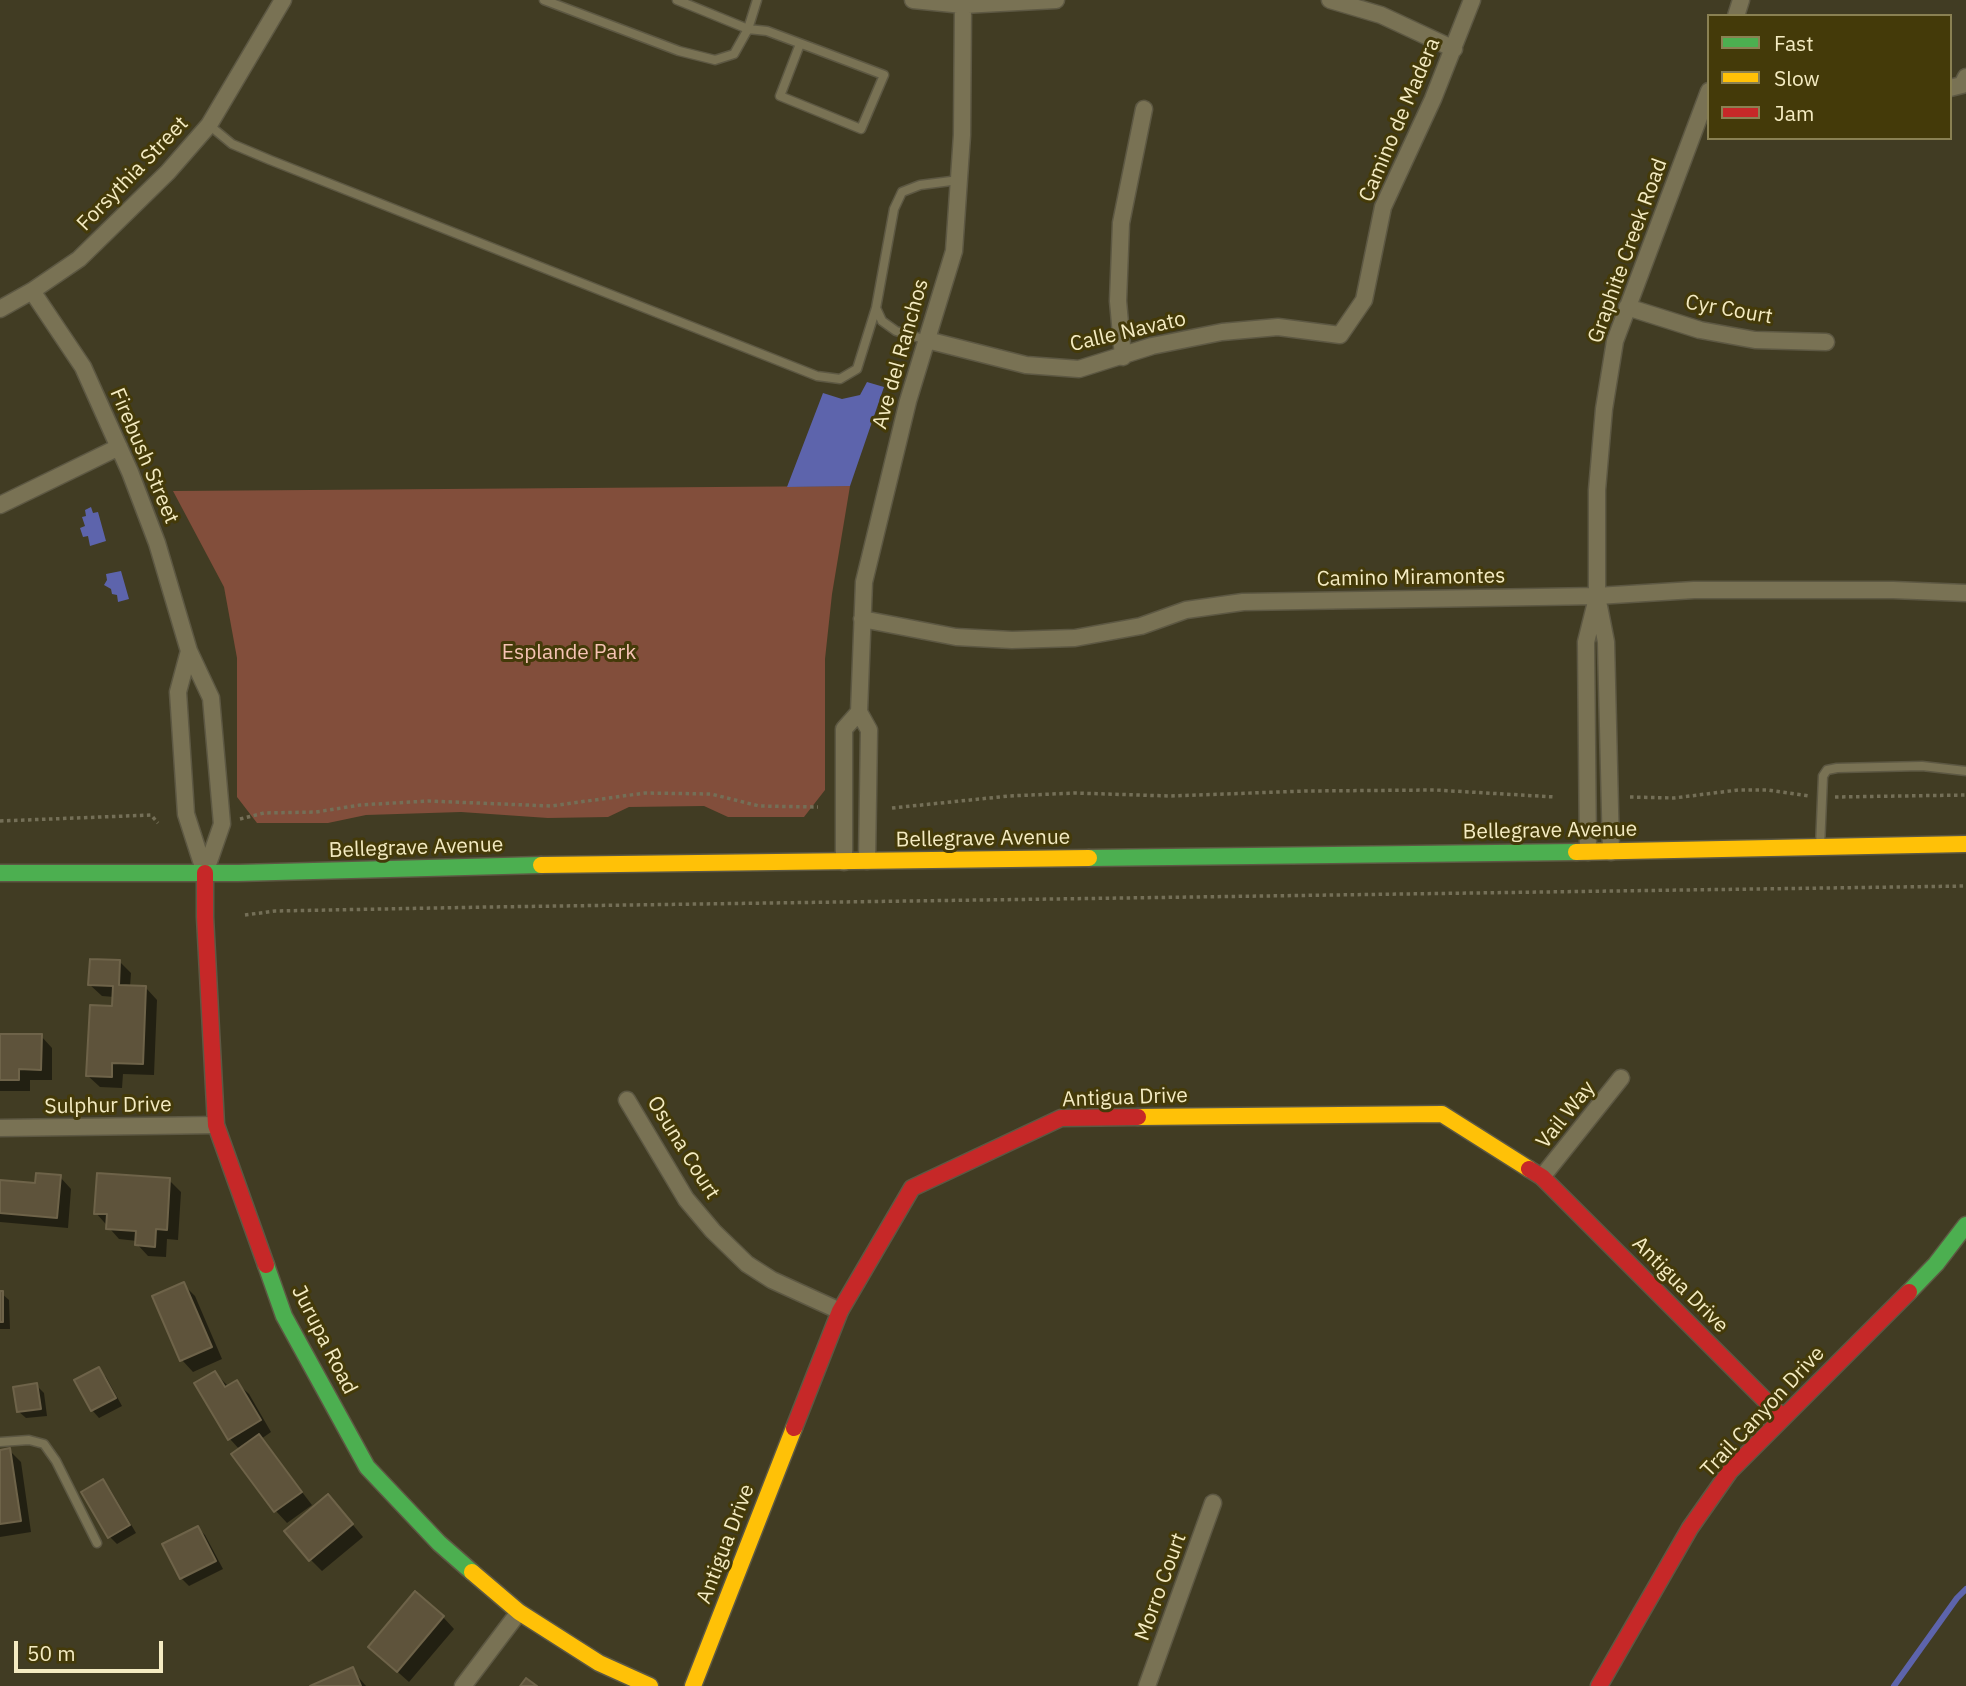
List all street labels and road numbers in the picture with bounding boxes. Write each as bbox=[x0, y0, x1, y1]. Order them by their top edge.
street label: Camino de Madera bbox=[1354, 34, 1446, 206]
street label: Forsythia Street bbox=[72, 112, 194, 236]
street label: Graphite Creek Road bbox=[1583, 155, 1673, 347]
street label: Ave del Ranchos bbox=[868, 276, 934, 432]
street label: Cyr Court bbox=[1683, 290, 1775, 330]
street label: Calle Navato bbox=[1068, 306, 1188, 358]
street label: Firebush Street bbox=[104, 384, 184, 528]
street label: Camino Miramontes bbox=[1316, 564, 1506, 592]
street label: Bellegrave Avenue bbox=[1462, 817, 1638, 845]
street label: Bellegrave Avenue bbox=[895, 825, 1071, 853]
street label: Bellegrave Avenue bbox=[328, 832, 504, 864]
street label: Vail Way bbox=[1531, 1076, 1601, 1154]
street label: Antigua Drive bbox=[1062, 1083, 1188, 1113]
street label: Sulphur Drive bbox=[44, 1092, 172, 1120]
street label: Osuna Court bbox=[641, 1092, 725, 1204]
street label: Antigua Drive bbox=[1627, 1232, 1733, 1338]
street label: Jurupa Road bbox=[286, 1281, 362, 1399]
street label: Trail Canyon Drive bbox=[1696, 1341, 1830, 1483]
street label: Antigua Drive bbox=[692, 1481, 760, 1607]
street label: Morro Court bbox=[1130, 1530, 1192, 1644]

